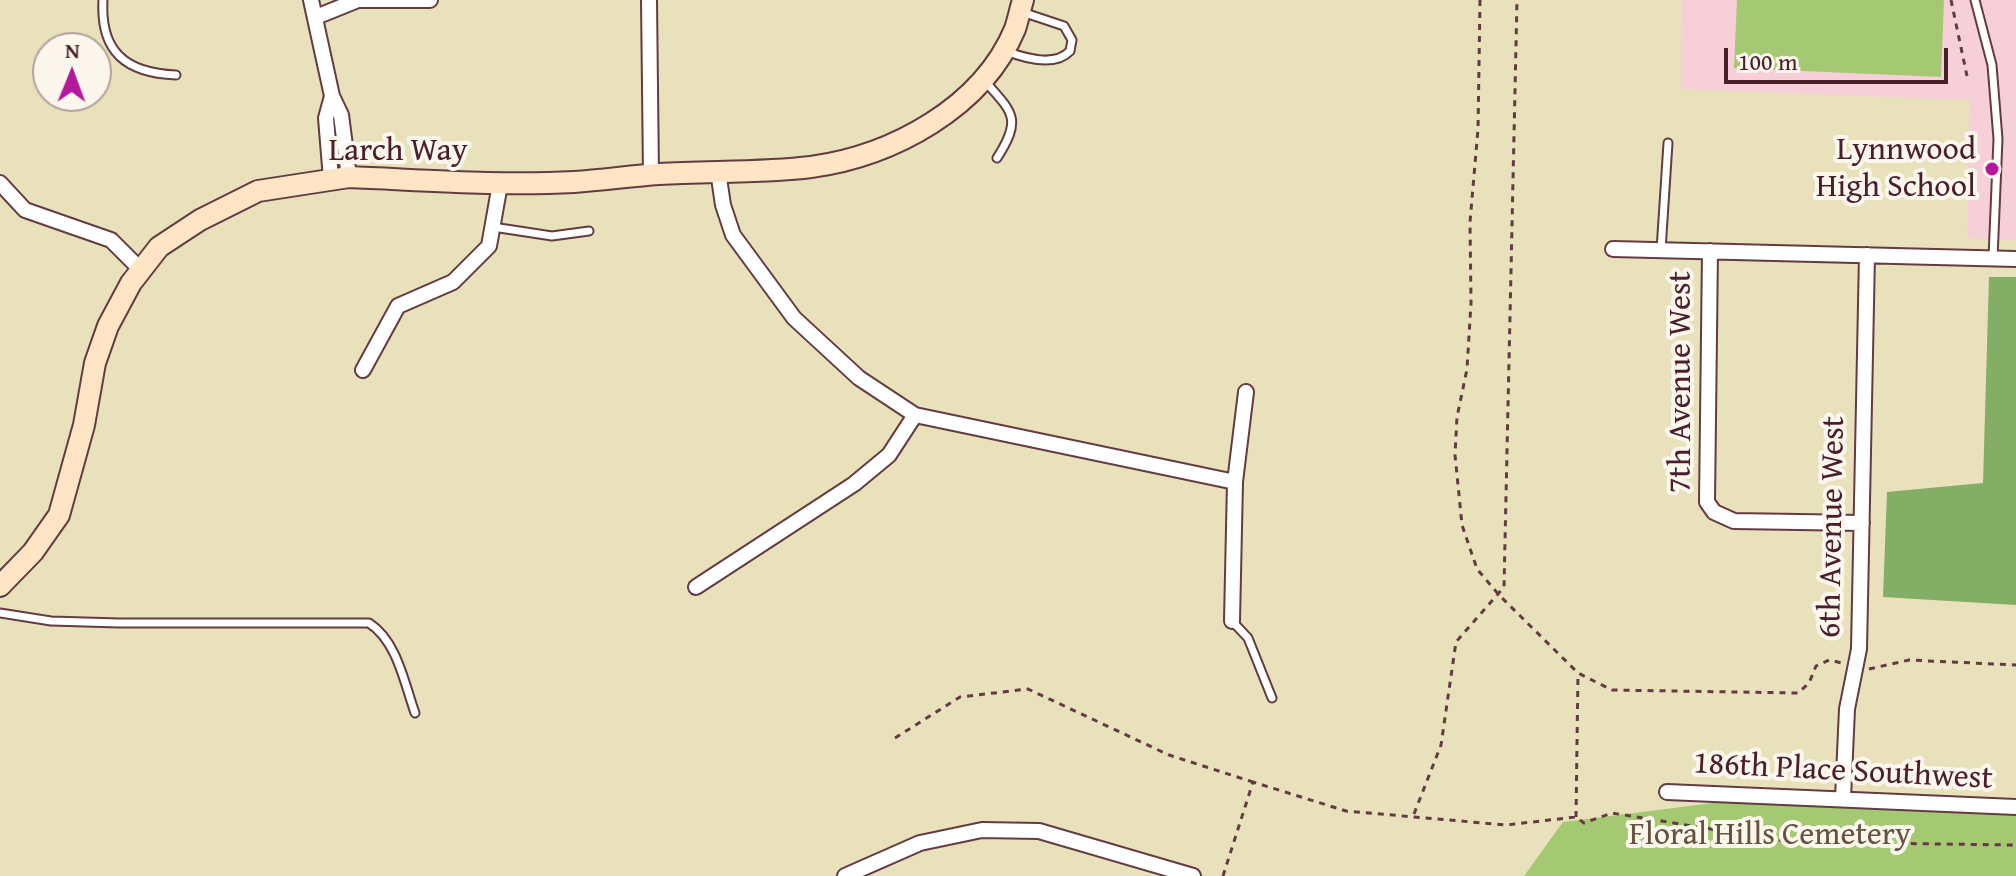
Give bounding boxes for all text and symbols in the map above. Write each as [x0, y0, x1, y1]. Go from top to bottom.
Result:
north arrow [32, 32, 112, 112]
scale bar [1728, 32, 1952, 82]
text: N [65, 34, 80, 66]
text: 100 m [1738, 44, 1798, 79]
place label: Lynnwood High School [1816, 132, 1976, 207]
street label: Larch Way [328, 133, 468, 171]
marker: Lynnwood High School [1983, 160, 2001, 178]
street label: 7th Avenue West [1663, 271, 1701, 493]
street label: 6th Avenue West [1812, 416, 1854, 638]
street label: 186th Place Southwest [1692, 745, 1994, 799]
park label: Floral Hills Cemetery [1629, 817, 1911, 855]

